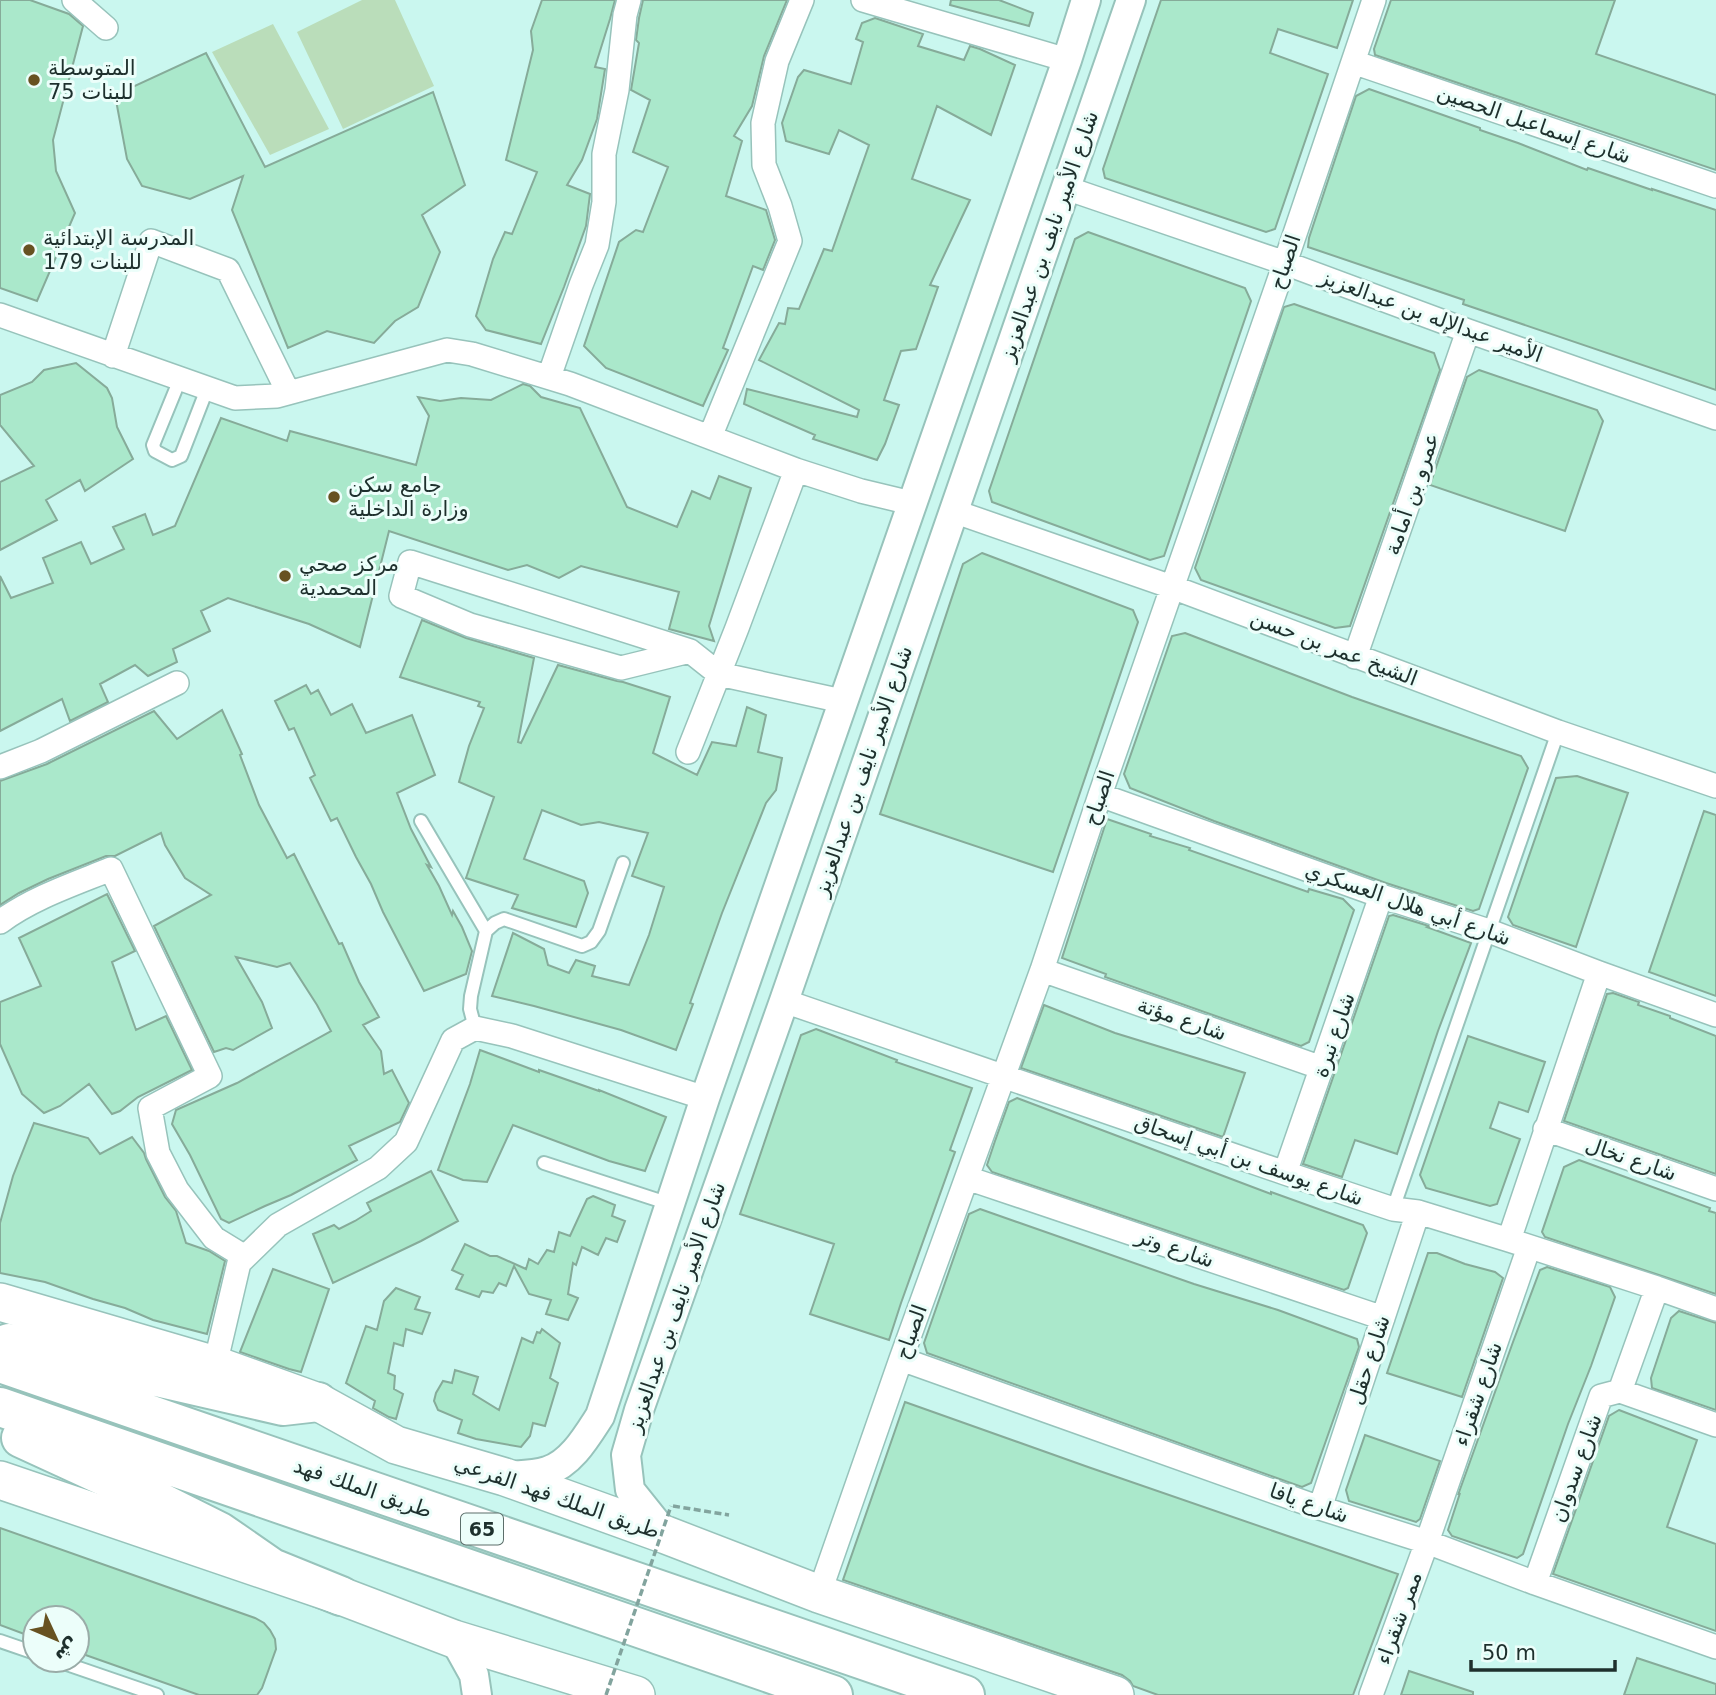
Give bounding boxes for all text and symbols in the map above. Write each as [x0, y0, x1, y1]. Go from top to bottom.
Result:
place label: المتوسطة 75 للبنات [48, 56, 136, 104]
marker: المتوسطة 75 للبنات [26, 72, 42, 88]
street label: شارع إسماعيل الحصين [1434, 80, 1634, 169]
street label: شارع الأمير نايف بن عبدالعزيز [994, 107, 1103, 365]
place label: المدرسة الإبتدائية 179 للبنات [43, 226, 194, 274]
street label: الصباح [1264, 231, 1306, 293]
marker: المدرسة الإبتدائية 179 للبنات [21, 242, 37, 258]
street label: الأمير عبدالإله بن عبدالعزيز [1315, 263, 1546, 368]
street label: عمرو بن أمامة [1378, 429, 1444, 558]
place label: جامع سكن وزارة الداخلية [348, 473, 469, 521]
marker: جامع سكن وزارة الداخلية [326, 489, 342, 505]
place label: مركز صحي المحمدية [299, 552, 399, 600]
marker: مركز صحي المحمدية [277, 568, 293, 584]
street label: الشيخ عمر بن حسن [1247, 605, 1421, 691]
street label: شارع الأمير نايف بن عبدالعزيز [808, 642, 917, 900]
street label: الصباح [1078, 767, 1120, 829]
street label: شارع أبي هلال العسكري [1302, 856, 1514, 950]
street label: شارع نبرة [1308, 989, 1360, 1081]
street label: شارع مؤتة [1134, 993, 1230, 1045]
street label: شارع يوسف بن أبي إسحاق [1131, 1108, 1367, 1211]
street label: شارع نخال [1582, 1132, 1680, 1186]
street label: شارع الأمير نايف بن عبدالعزيز [621, 1178, 730, 1436]
street label: شارع وتر [1132, 1223, 1217, 1273]
street label: الصباح [890, 1301, 932, 1363]
street label: شارع حقل [1343, 1312, 1395, 1408]
street label: شارع شقراء [1449, 1339, 1507, 1449]
street label: شارع سدوان [1545, 1411, 1607, 1525]
street label: طريق الملك فهد الفرعي [451, 1451, 663, 1543]
street label: طريق الملك فهد [291, 1453, 435, 1523]
street label: شارع يافا [1266, 1478, 1352, 1528]
road number: 65 [461, 1513, 503, 1544]
street label: ممر شقراء [1371, 1568, 1427, 1668]
north arrow [21, 1604, 91, 1674]
scale bar [1471, 1628, 1614, 1672]
text: ش [50, 1633, 85, 1668]
text: 50 m [1482, 1641, 1536, 1665]

